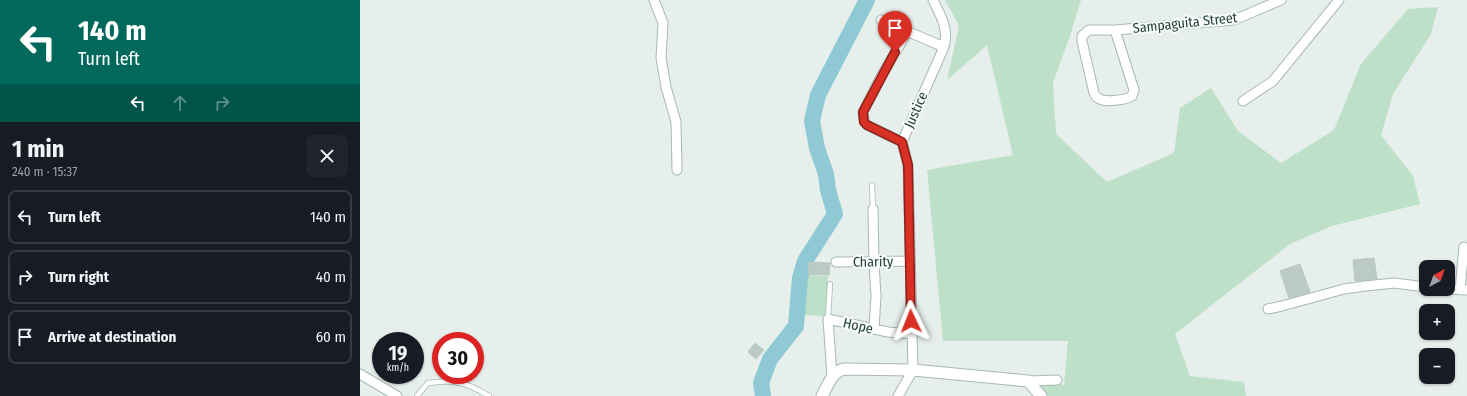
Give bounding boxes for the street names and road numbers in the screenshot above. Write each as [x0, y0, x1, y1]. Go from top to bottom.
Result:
street label: Sampaguita Street [1132, 9, 1238, 37]
street label: Justice [901, 89, 931, 131]
street label: Charity [853, 253, 894, 271]
street label: Hope [841, 314, 875, 338]

